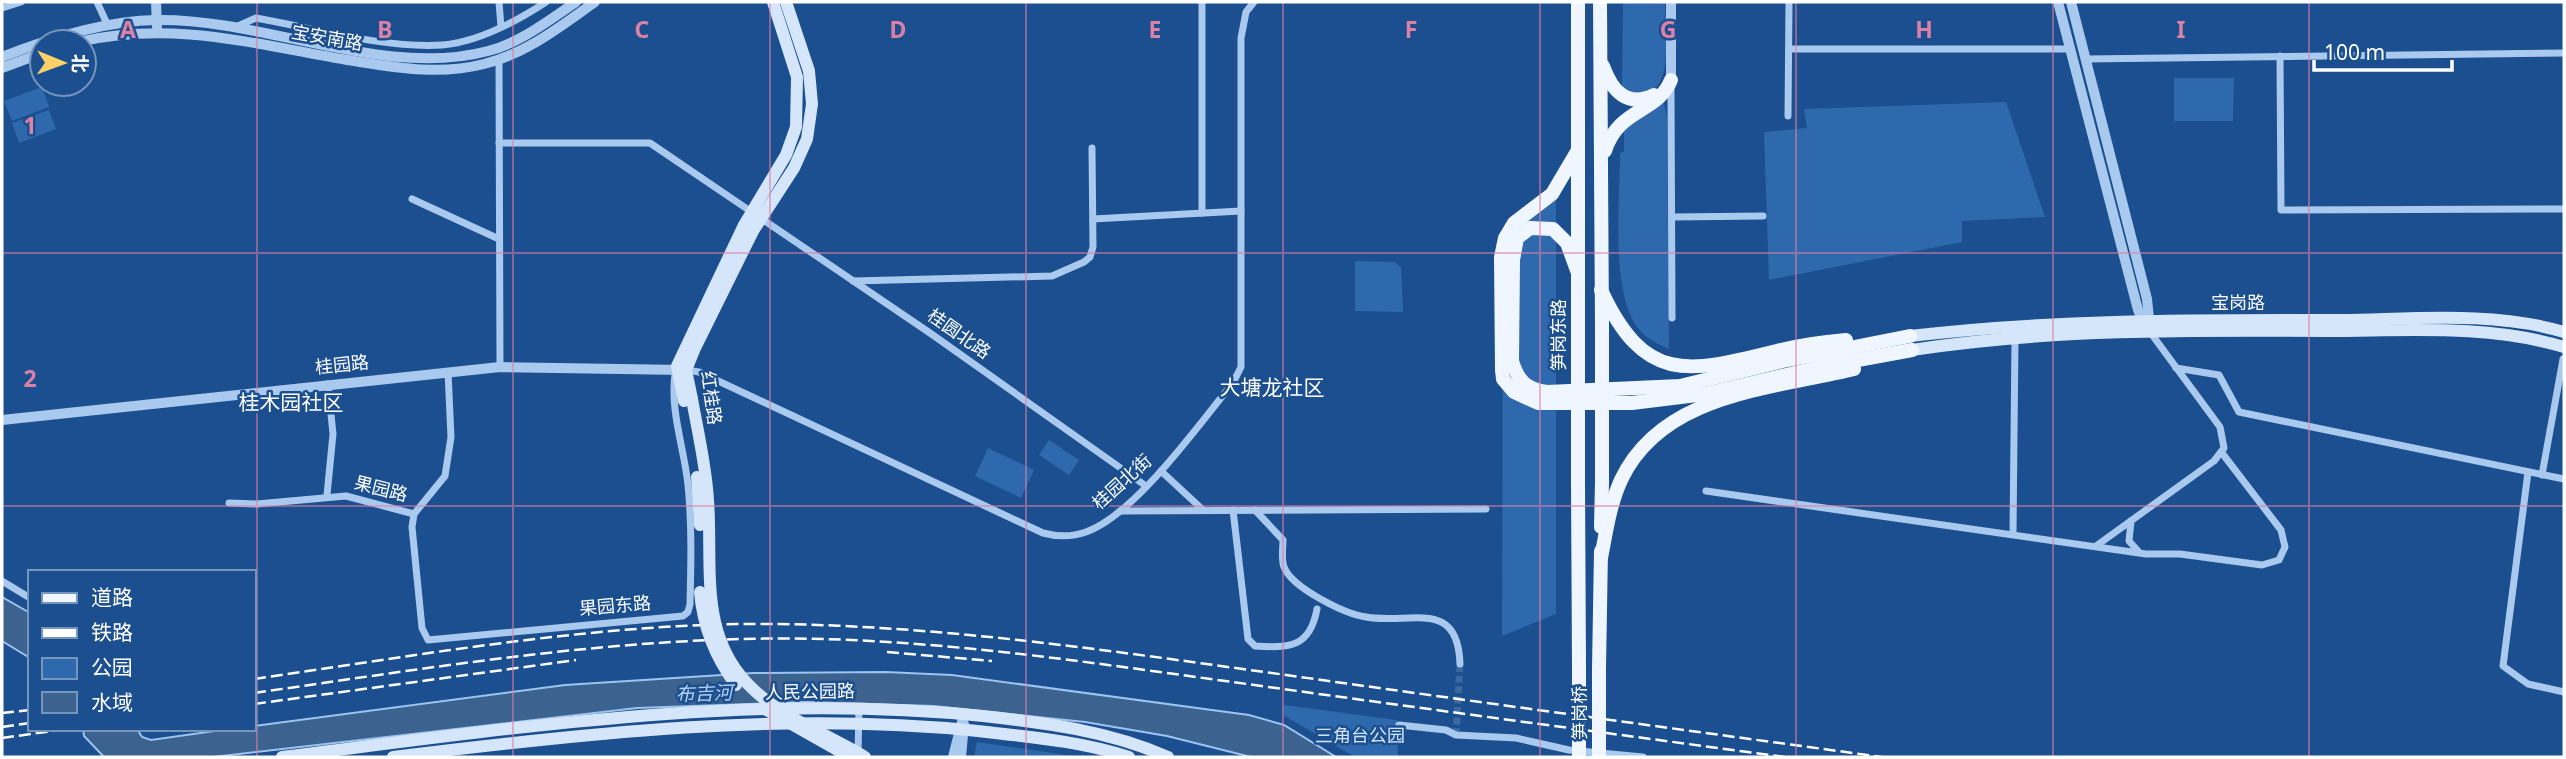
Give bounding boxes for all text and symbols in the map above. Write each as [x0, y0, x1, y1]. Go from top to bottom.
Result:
text: A [120, 13, 136, 45]
text: B [377, 13, 393, 45]
text: C [635, 13, 650, 45]
text: D [890, 13, 906, 45]
text: E [1149, 13, 1161, 45]
text: F [1405, 13, 1417, 45]
text: G [1660, 13, 1676, 45]
text: H [1915, 13, 1933, 45]
text: I [2177, 13, 2186, 45]
street label: 宝安南路 [290, 19, 365, 55]
north arrow [28, 28, 98, 98]
scale bar [2314, 28, 2452, 72]
text: 100 m [2324, 38, 2385, 66]
text: 北 [67, 54, 93, 73]
text: 1 [23, 109, 37, 141]
street label: 宝岗路 [2211, 290, 2265, 314]
street label: 笋岗东路 [1546, 299, 1570, 371]
street label: 桂圆北路 [923, 303, 996, 364]
street label: 桂园路 [314, 349, 370, 379]
text: 2 [23, 362, 37, 394]
street label: 红桂路 [696, 369, 728, 426]
district label: 大塘龙社区 [1220, 373, 1325, 401]
district label: 桂木园社区 [239, 388, 344, 416]
street label: 桂园北街 [1087, 448, 1156, 514]
street label: 果园路 [352, 470, 410, 506]
legend [28, 570, 256, 731]
text: 道路 [91, 583, 133, 611]
street label: 果园东路 [578, 590, 652, 620]
text: 铁路 [91, 618, 133, 646]
text: 公园 [91, 653, 133, 681]
street label: 人民公园路 [765, 678, 855, 704]
water label: 布吉河 [675, 679, 737, 707]
street label: 笋岗桥 [1567, 686, 1591, 740]
text: 水域 [91, 688, 133, 716]
park label: 三角台公园 [1315, 723, 1405, 747]

